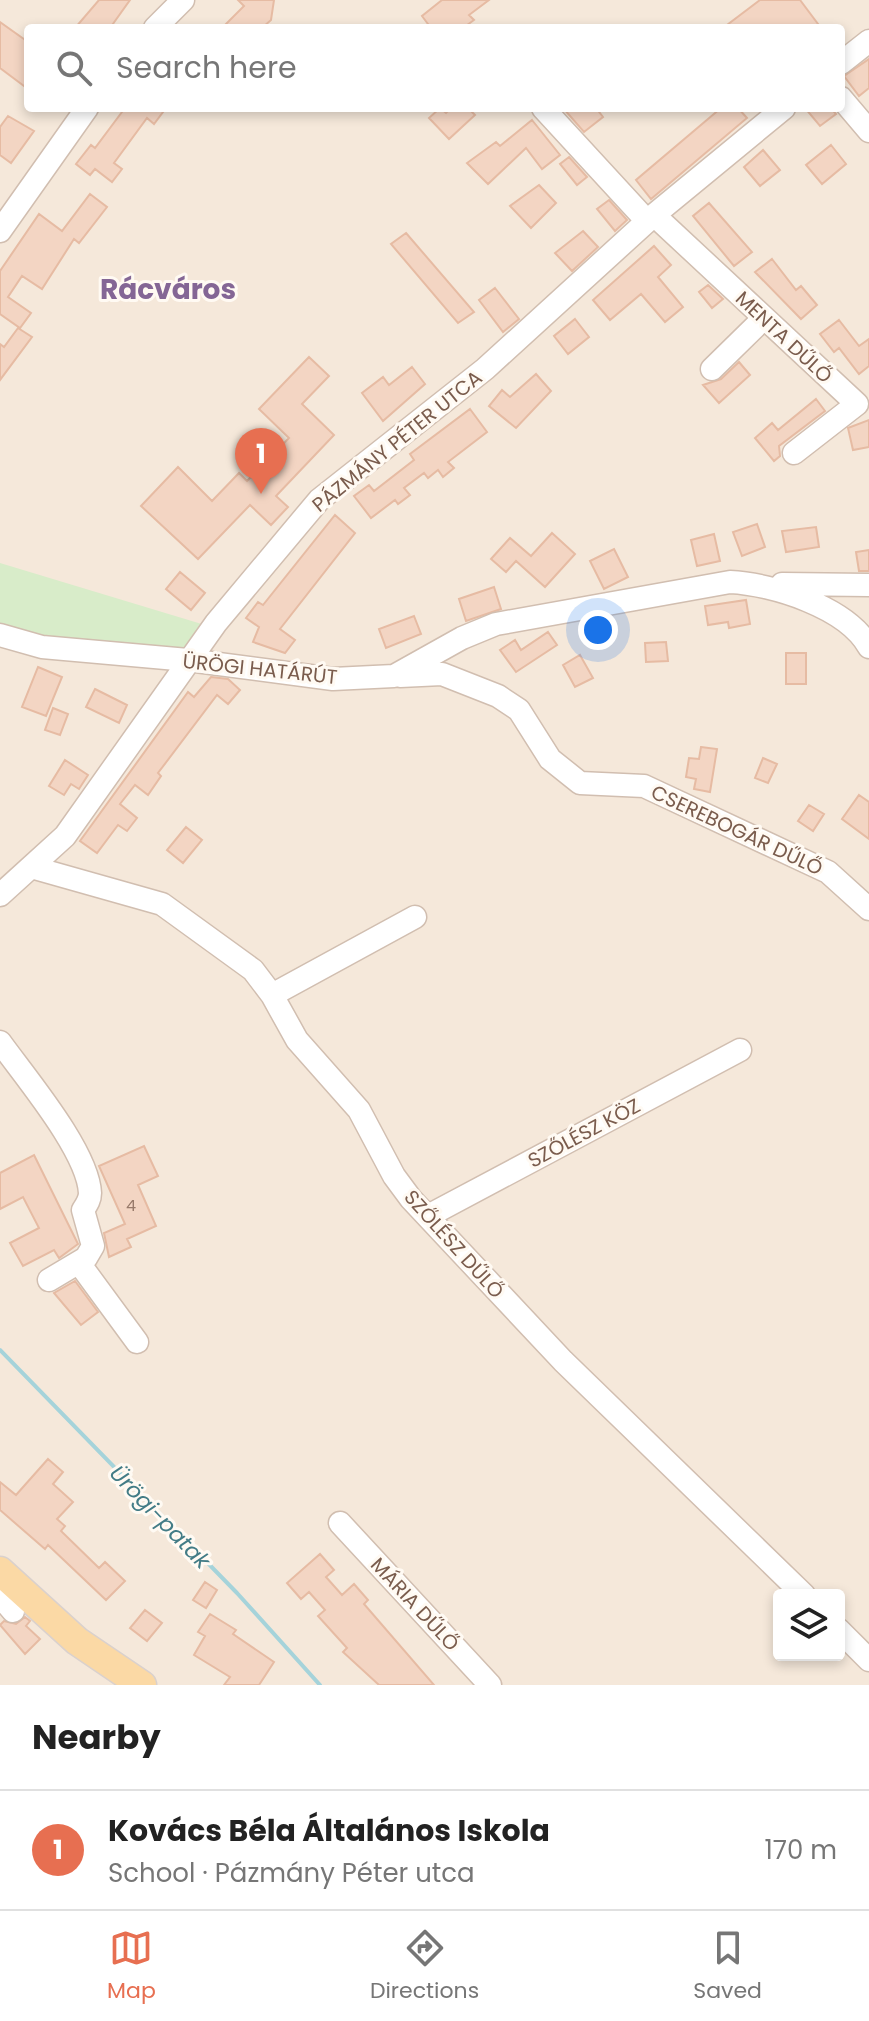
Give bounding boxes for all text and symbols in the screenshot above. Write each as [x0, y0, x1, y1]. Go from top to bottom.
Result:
search box [24, 24, 845, 112]
icon: search [52, 46, 96, 90]
text: Search here [116, 46, 297, 89]
district label: Rácváros [100, 270, 236, 309]
street label: MENTA DŰLŐ [729, 285, 839, 389]
street label: PÁZMÁNY PÉTER UTCA [306, 364, 488, 518]
pin: 1 [235, 428, 287, 494]
your location [578, 610, 618, 650]
street label: ÜRÖGI HATÁRÚT [181, 647, 339, 691]
street label: CSEREBOGÁR DŰLŐ [647, 778, 827, 882]
street label: SZŐLÉSZ KÖZ [523, 1092, 645, 1174]
street label: SZŐLÉSZ DŰLŐ [398, 1184, 510, 1304]
house number: 4 [126, 1194, 136, 1217]
water label: Ürögi-patak [102, 1458, 219, 1577]
street label: MÁRIA DŰLŐ [364, 1551, 466, 1657]
map controls [773, 1589, 845, 1661]
button: layers [773, 1589, 845, 1661]
text: Nearby [32, 1713, 161, 1761]
text: Kovács Béla Általános Iskola [108, 1809, 550, 1852]
text: 1 [53, 1832, 63, 1868]
text: 170 m [764, 1832, 837, 1868]
text: School · Pázmány Péter utca [108, 1855, 475, 1891]
tab: Map [107, 1926, 156, 2007]
tab: Directions [370, 1926, 479, 2007]
tab: Saved [693, 1926, 762, 2007]

